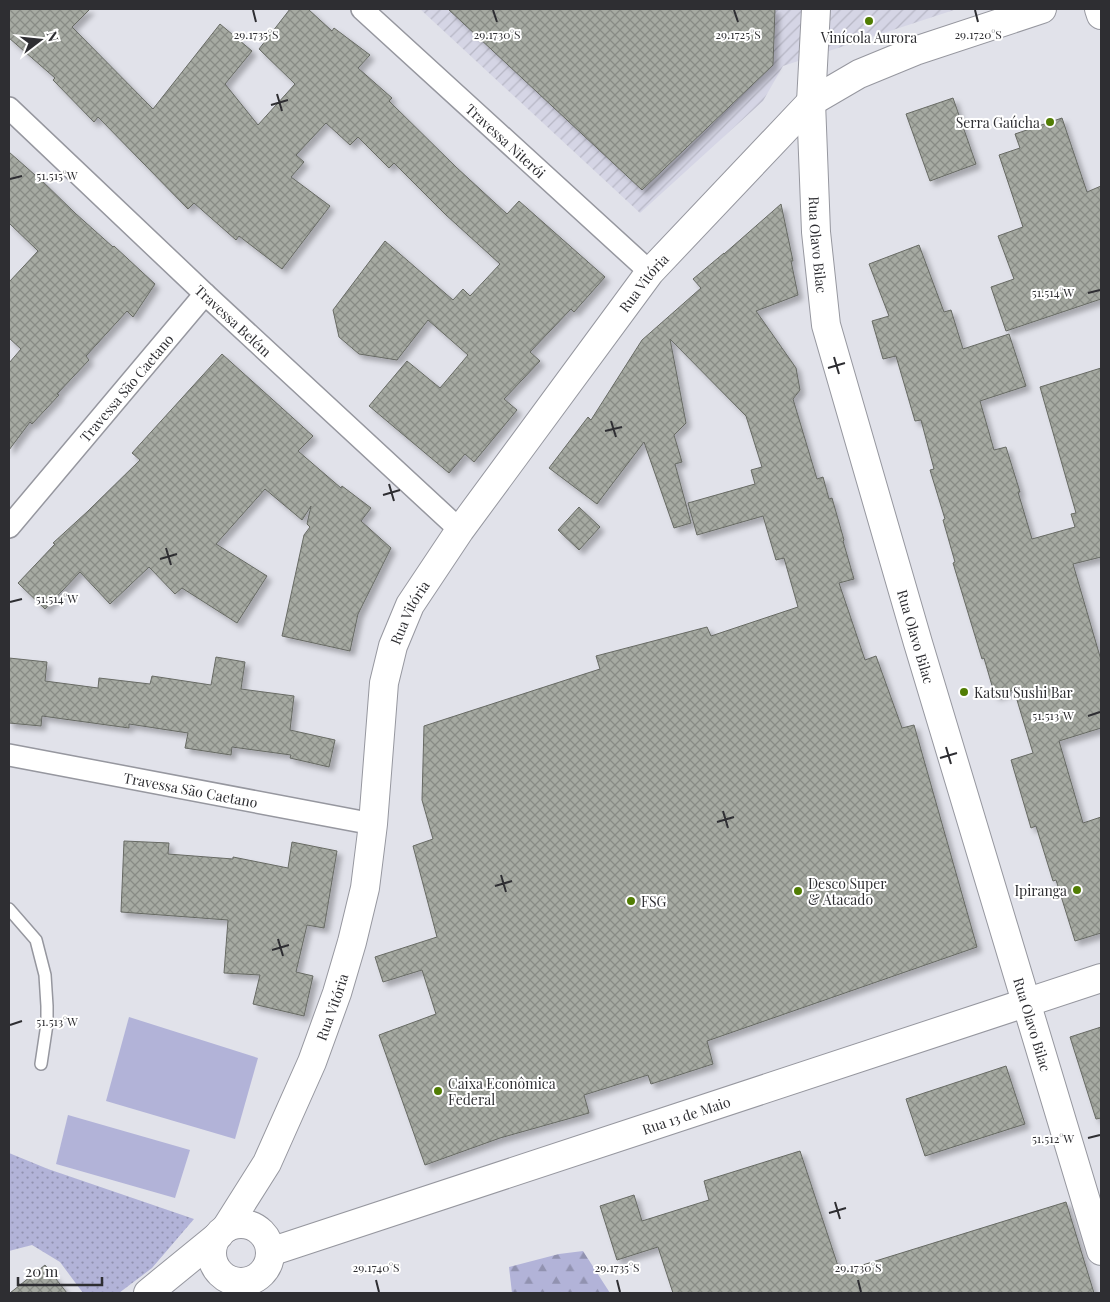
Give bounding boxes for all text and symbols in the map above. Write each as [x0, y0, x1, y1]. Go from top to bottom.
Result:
north arrow [15, 15, 65, 65]
marker: Vinícola Aurora [863, 15, 875, 27]
text: 29.1735°S [234, 26, 278, 42]
text: 29.1730°S [474, 26, 520, 42]
text: 29.1725°S [715, 26, 761, 42]
text: 29.1720°S [954, 26, 1002, 42]
place label: Vinícola Aurora [820, 28, 917, 47]
text: N [42, 29, 64, 44]
street label: Travessa Niterói [462, 99, 550, 182]
place label: Serra Gaúcha [956, 113, 1040, 132]
marker: Serra Gaúcha [1044, 116, 1056, 128]
text: 51.515°W [36, 167, 78, 183]
street label: Rua Olavo Bilac [805, 196, 832, 294]
street label: Rua Vitória [614, 249, 672, 316]
street label: Travessa Belém [191, 280, 276, 361]
text: 51.514°W [1032, 284, 1074, 300]
street label: Travessa São Caetano [75, 329, 177, 446]
street label: Rua Vitória [385, 577, 433, 647]
street label: Rua Olavo Bilac [893, 587, 939, 686]
text: 51.514°W [36, 590, 78, 606]
place label: Katsu Sushi Bar [974, 683, 1073, 702]
marker: Katsu Sushi Bar [958, 686, 970, 698]
text: 51.513°W [1032, 707, 1074, 723]
street label: Travessa São Caetano [122, 767, 260, 812]
place label: Desco Super & Atacado [808, 874, 887, 909]
place label: Ipiranga [1015, 881, 1067, 900]
marker: Ipiranga [1071, 884, 1083, 896]
marker: Desco Super & Atacado [792, 885, 804, 897]
place label: FSG [641, 892, 667, 911]
marker: FSG [625, 895, 637, 907]
street label: Rua Vitória [311, 971, 352, 1043]
street label: Rua Olavo Bilac [1010, 975, 1056, 1074]
text: 51.513°W [36, 1013, 78, 1029]
place label: Caixa Econômica Federal [448, 1074, 556, 1109]
marker: Caixa Econômica Federal [432, 1085, 444, 1097]
street label: Rua 13 de Maio [639, 1091, 733, 1138]
text: 51.512°W [1032, 1130, 1074, 1146]
scale bar [18, 1254, 101, 1286]
text: 29.1740°S [352, 1259, 400, 1275]
text: 29.1735°S [595, 1259, 639, 1275]
text: 29.1730°S [835, 1259, 881, 1275]
text: 20 m [25, 1261, 59, 1281]

